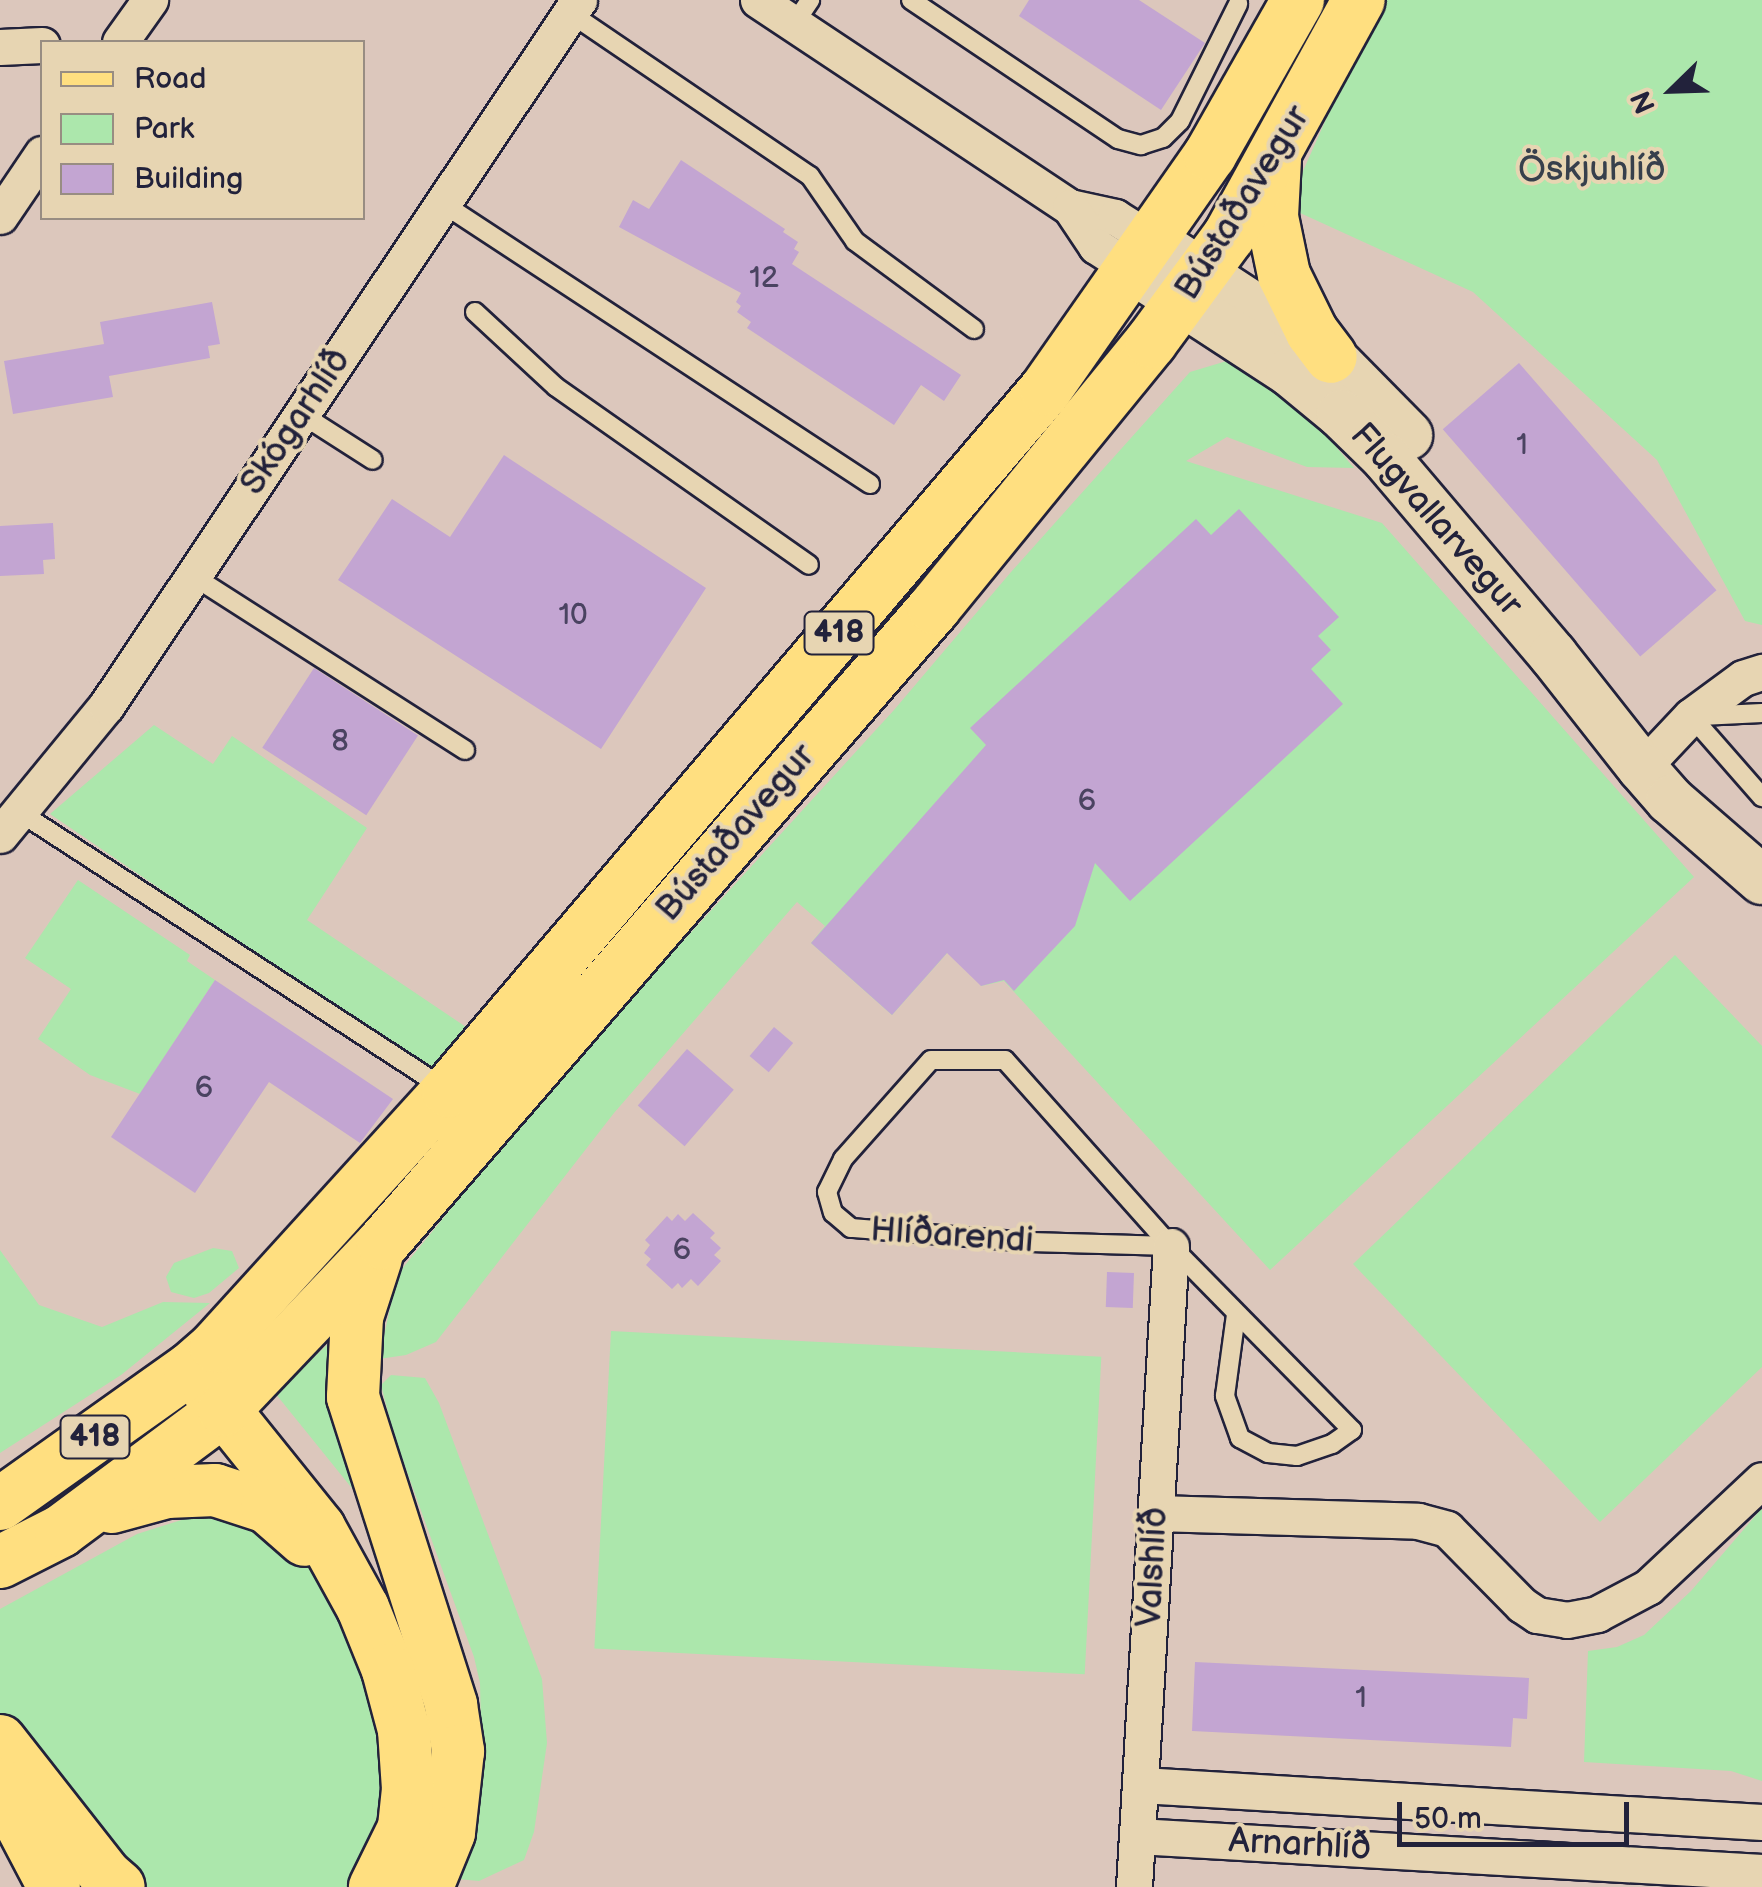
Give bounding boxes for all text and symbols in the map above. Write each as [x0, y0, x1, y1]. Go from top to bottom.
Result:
legend [40, 40, 365, 220]
north arrow [1622, 40, 1722, 140]
text: Road [134, 61, 207, 97]
text: N [1625, 86, 1663, 118]
street label: Bústaðavegur [1167, 98, 1319, 308]
text: Park [134, 111, 194, 147]
park label: Öskjuhlíð [1518, 149, 1666, 191]
text: Building [134, 161, 243, 197]
house number: 12 [749, 260, 779, 296]
street label: Skógarhlíð [232, 341, 360, 503]
street label: Flugvallarvegur [1341, 415, 1531, 625]
house number: 1 [1516, 427, 1528, 463]
house number: 10 [558, 597, 588, 633]
road number: 418 [802, 606, 876, 660]
house number: 8 [331, 723, 349, 759]
street label: Bústaðavegur [648, 736, 824, 930]
house number: 6 [1078, 783, 1096, 819]
house number: 6 [195, 1070, 213, 1106]
street label: Hlíðarendi [869, 1209, 1035, 1263]
house number: 6 [673, 1232, 691, 1268]
road number: 418 [58, 1410, 132, 1464]
street label: Valshlíð [1129, 1506, 1177, 1628]
house number: 1 [1355, 1680, 1367, 1716]
scale bar [1402, 1782, 1634, 1844]
text: 50 m [1414, 1801, 1482, 1837]
street label: Arnarhlíð [1227, 1820, 1373, 1870]

